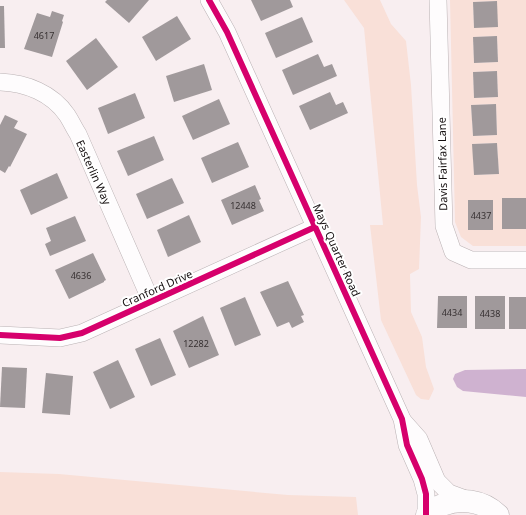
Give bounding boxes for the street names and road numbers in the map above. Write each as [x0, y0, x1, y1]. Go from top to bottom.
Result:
street label: Davis Fairfax Lane [434, 117, 450, 211]
street label: Easterlin Way [73, 137, 115, 207]
street label: Mays Quarter Road [310, 201, 364, 299]
street label: Cranford Drive [119, 266, 195, 310]

